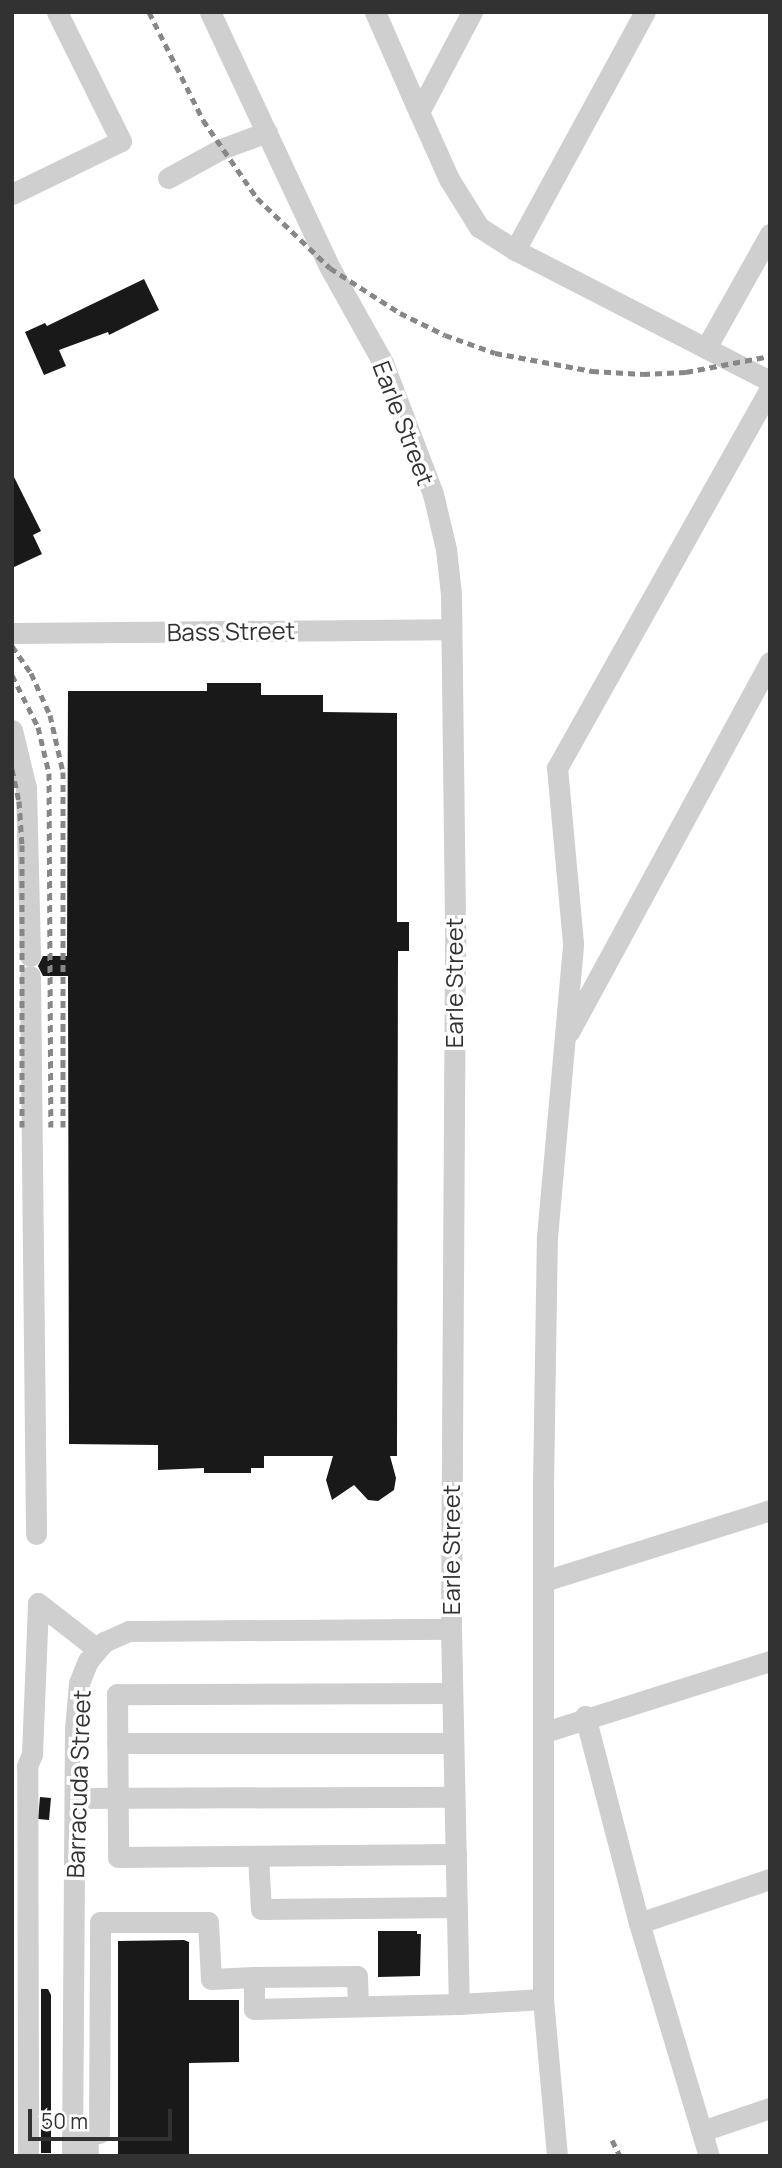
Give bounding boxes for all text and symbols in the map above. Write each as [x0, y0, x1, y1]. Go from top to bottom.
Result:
street label: Earle Street [367, 357, 441, 489]
street label: Bass Street [166, 615, 296, 647]
street label: Earle Street [440, 918, 468, 1048]
street label: Earle Street [437, 1485, 465, 1615]
street label: Barracuda Street [60, 1689, 96, 1879]
scale bar [32, 2094, 175, 2138]
text: 50 m [41, 2107, 88, 2135]

